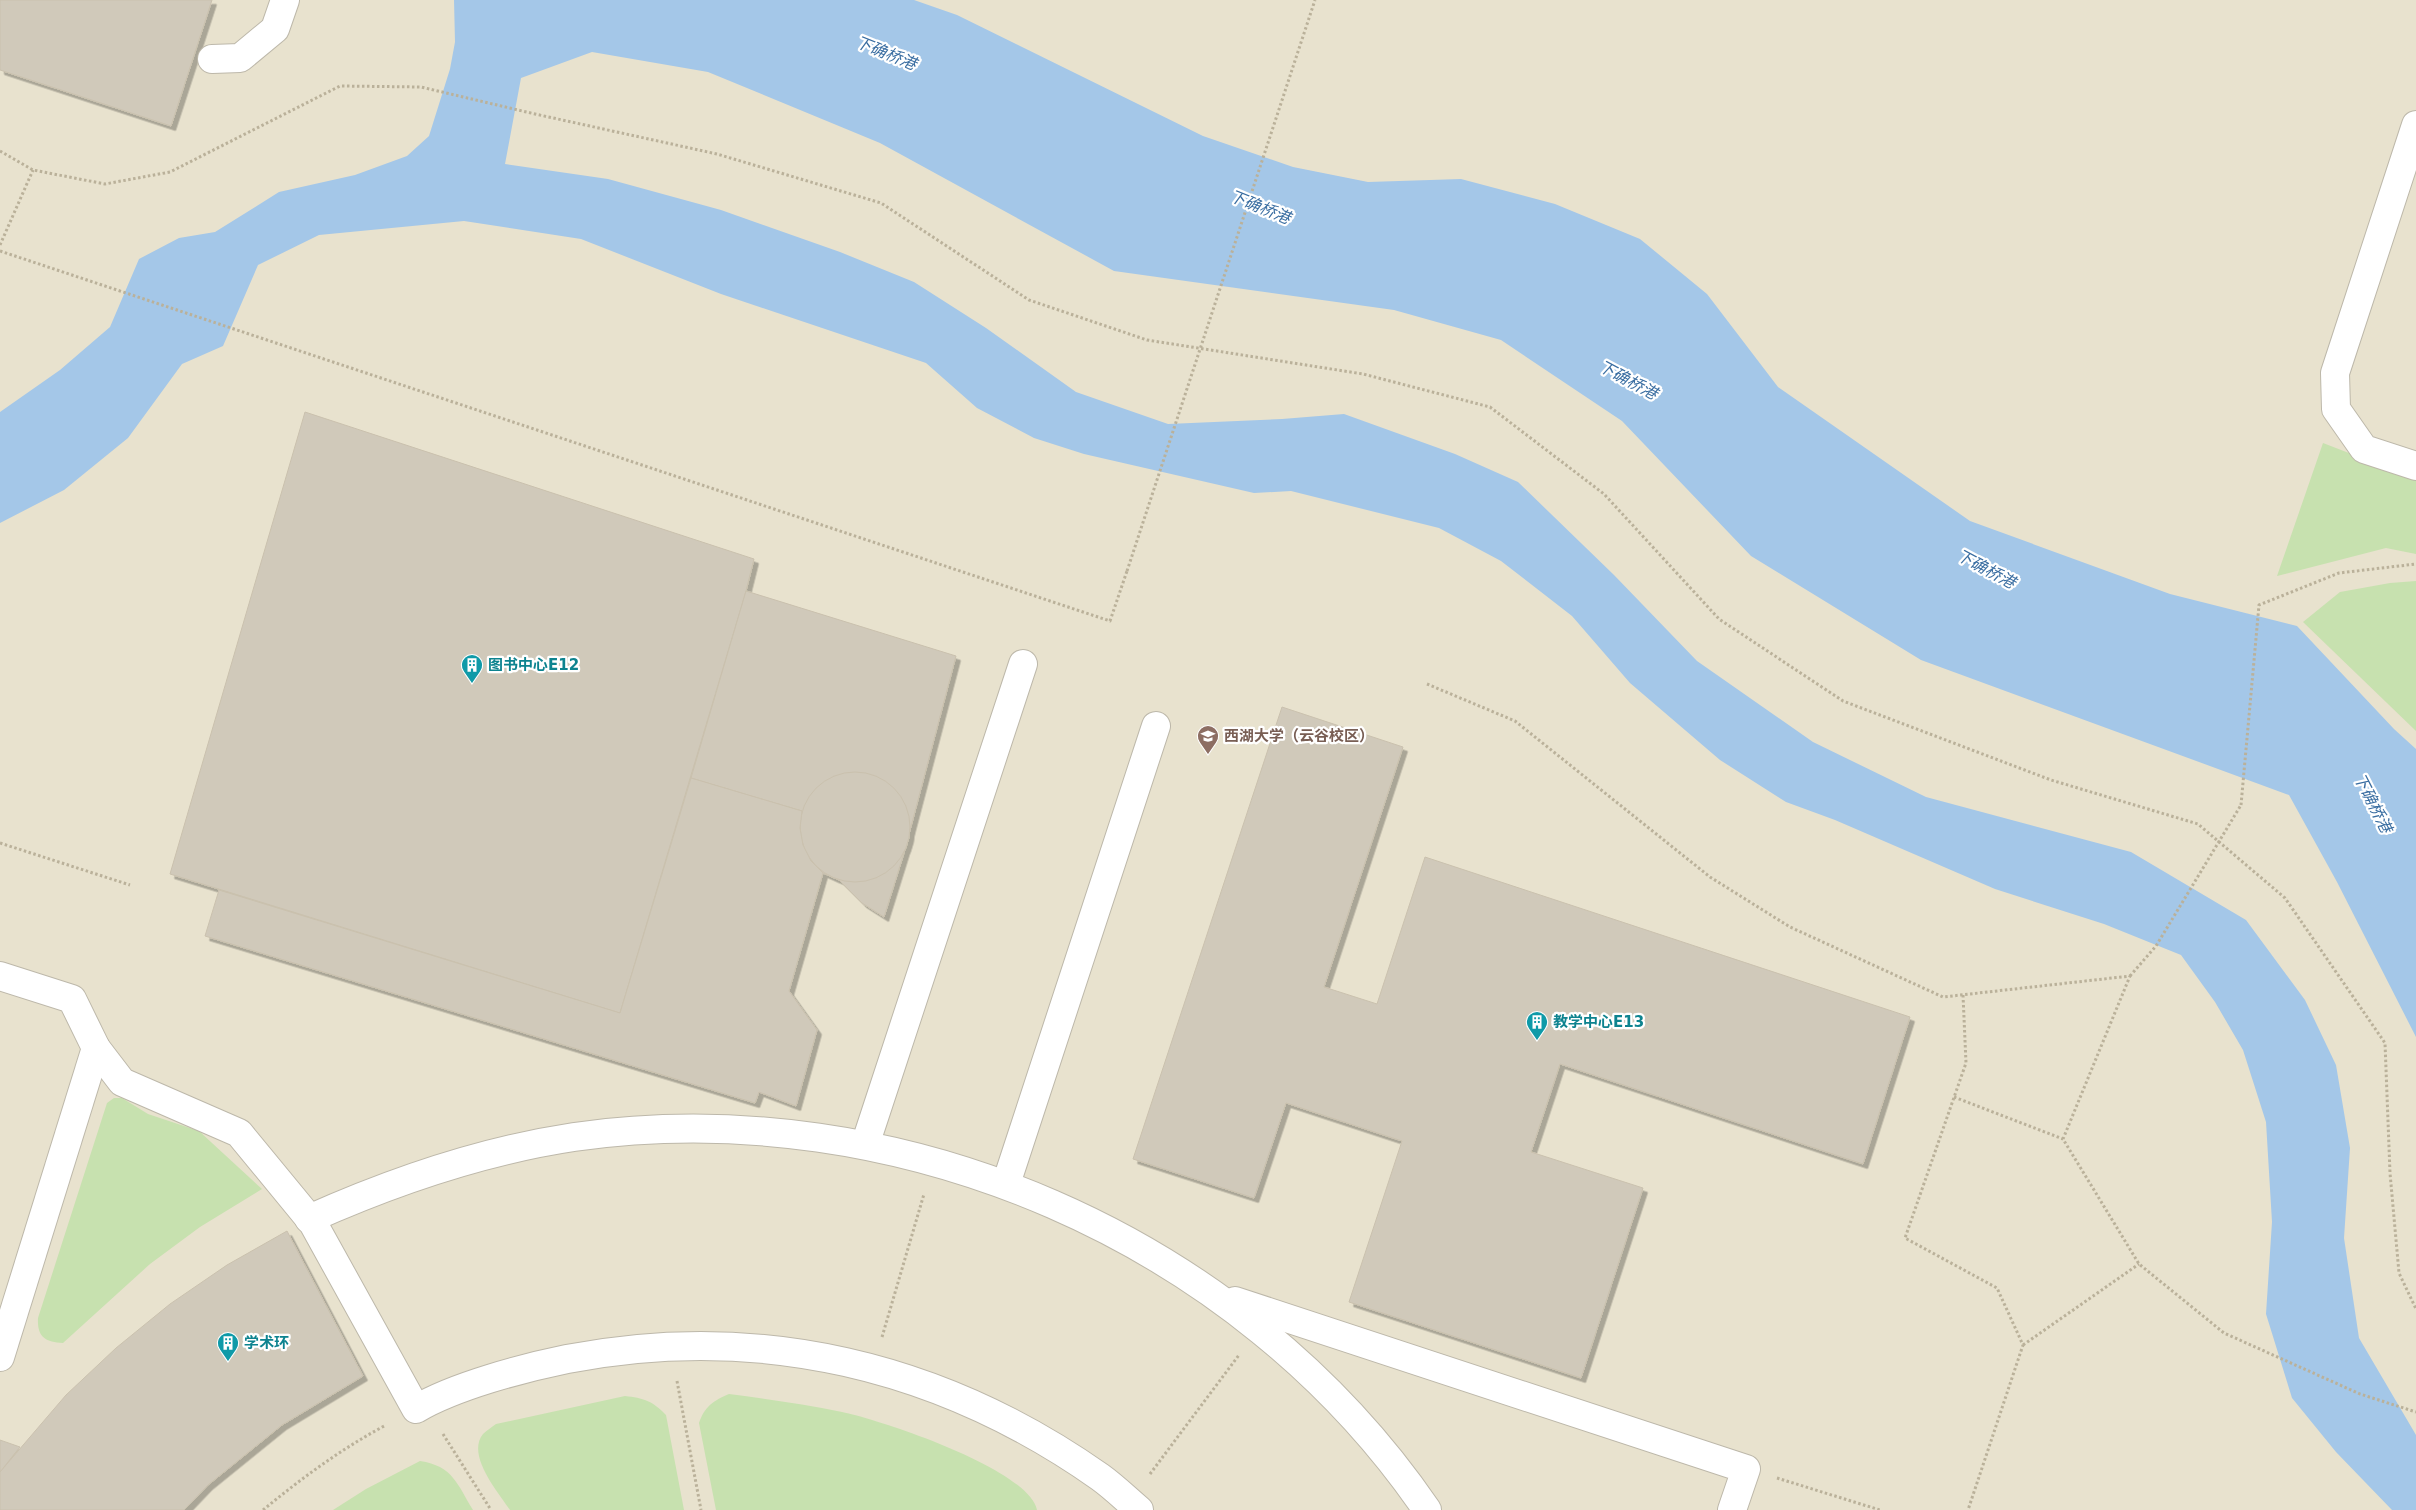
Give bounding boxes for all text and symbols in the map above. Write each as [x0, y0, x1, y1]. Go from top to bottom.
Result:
water label: 下确桥港 [853, 32, 921, 75]
water label: 下确桥港 [1227, 186, 1295, 229]
water label: 下确桥港 [1595, 357, 1662, 404]
water label: 下确桥港 [1953, 546, 2020, 593]
building icon: 图书中心E12 [460, 653, 484, 684]
place label: 图书中心E12 [488, 656, 579, 674]
school or university icon: 西湖大学（云谷校区） [1196, 724, 1220, 755]
place label: 西湖大学（云谷校区） [1224, 727, 1374, 745]
water label: 下确桥港 [2350, 770, 2397, 838]
building icon: 教学中心E13 [1525, 1010, 1549, 1041]
place label: 教学中心E13 [1553, 1013, 1644, 1031]
building icon: 学术环 [216, 1331, 240, 1362]
place label: 学术环 [244, 1334, 289, 1352]

